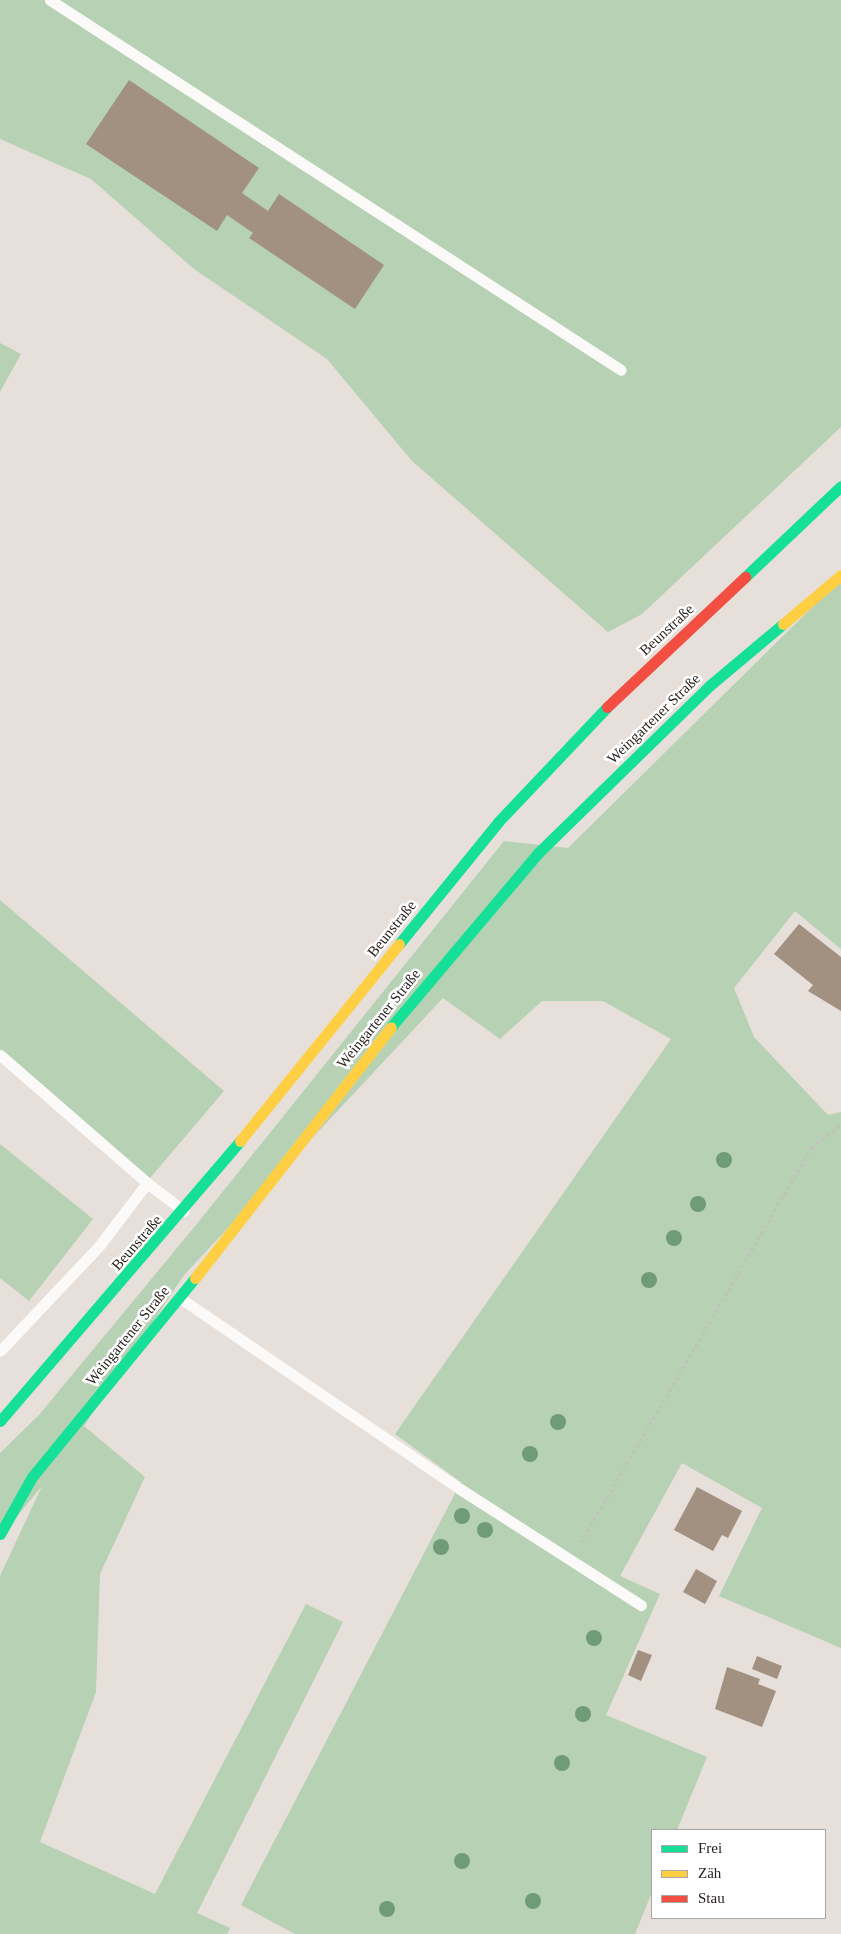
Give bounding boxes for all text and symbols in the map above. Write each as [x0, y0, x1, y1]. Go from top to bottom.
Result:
street label: Beunstraße [636, 600, 698, 660]
street label: Weingartener Straße [604, 670, 704, 768]
street label: Beunstraße [364, 897, 420, 961]
street label: Weingartener Straße [333, 966, 425, 1072]
street label: Beunstraße [108, 1212, 166, 1274]
street label: Weingartener Straße [82, 1283, 174, 1389]
legend [651, 1829, 826, 1919]
text: Frei [698, 1840, 722, 1856]
text: Zäh [698, 1865, 721, 1881]
text: Stau [698, 1890, 725, 1906]

